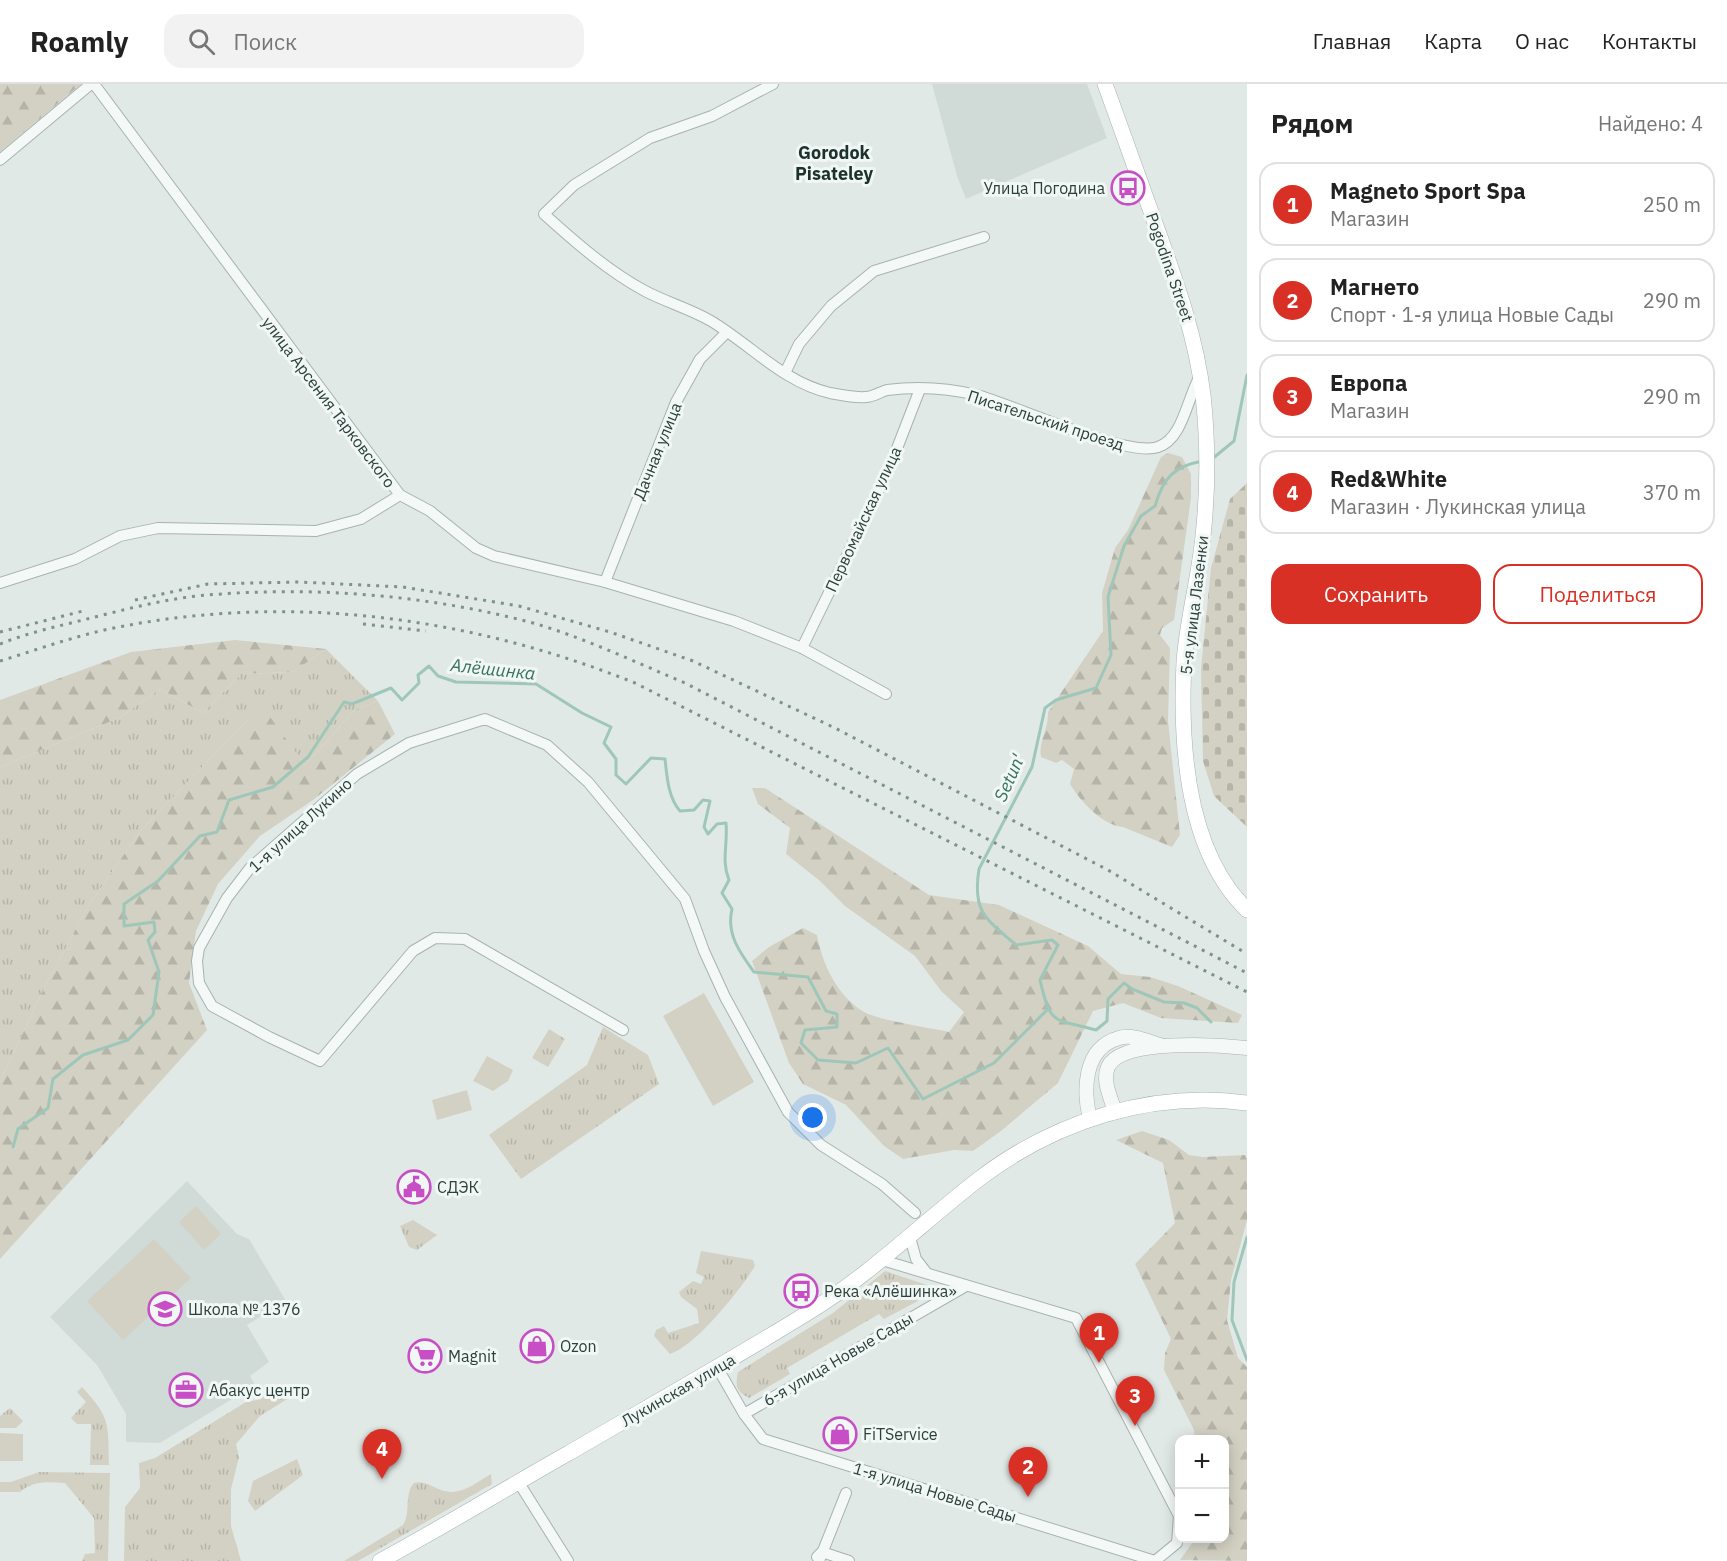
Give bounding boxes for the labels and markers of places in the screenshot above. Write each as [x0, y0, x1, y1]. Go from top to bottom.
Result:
bus stop icon: Улица Погодина [1110, 170, 1146, 206]
place label: Улица Погодина [984, 178, 1105, 198]
public building icon: СДЭК [396, 1169, 432, 1205]
place label: СДЭК [437, 1177, 479, 1197]
bus stop icon: Река «Алёшинка» [783, 1273, 819, 1309]
place label: Река «Алёшинка» [824, 1281, 957, 1301]
school or university icon: Школа № 1376 [147, 1291, 183, 1327]
place label: Школа № 1376 [188, 1299, 301, 1319]
pin: 1 [1080, 1314, 1118, 1363]
shop icon: Ozon [519, 1328, 555, 1364]
place label: Ozon [560, 1336, 597, 1356]
supermarket icon: Magnit [407, 1338, 443, 1374]
place label: Magnit [448, 1346, 497, 1366]
office icon: Абакус центр [168, 1372, 204, 1408]
pin: 3 [1116, 1376, 1154, 1426]
place label: Абакус центр [209, 1380, 310, 1400]
shop icon: FiTService [822, 1416, 858, 1452]
place label: FiTService [863, 1424, 938, 1444]
pin: 4 [362, 1430, 401, 1479]
pin: 2 [1008, 1448, 1048, 1497]

